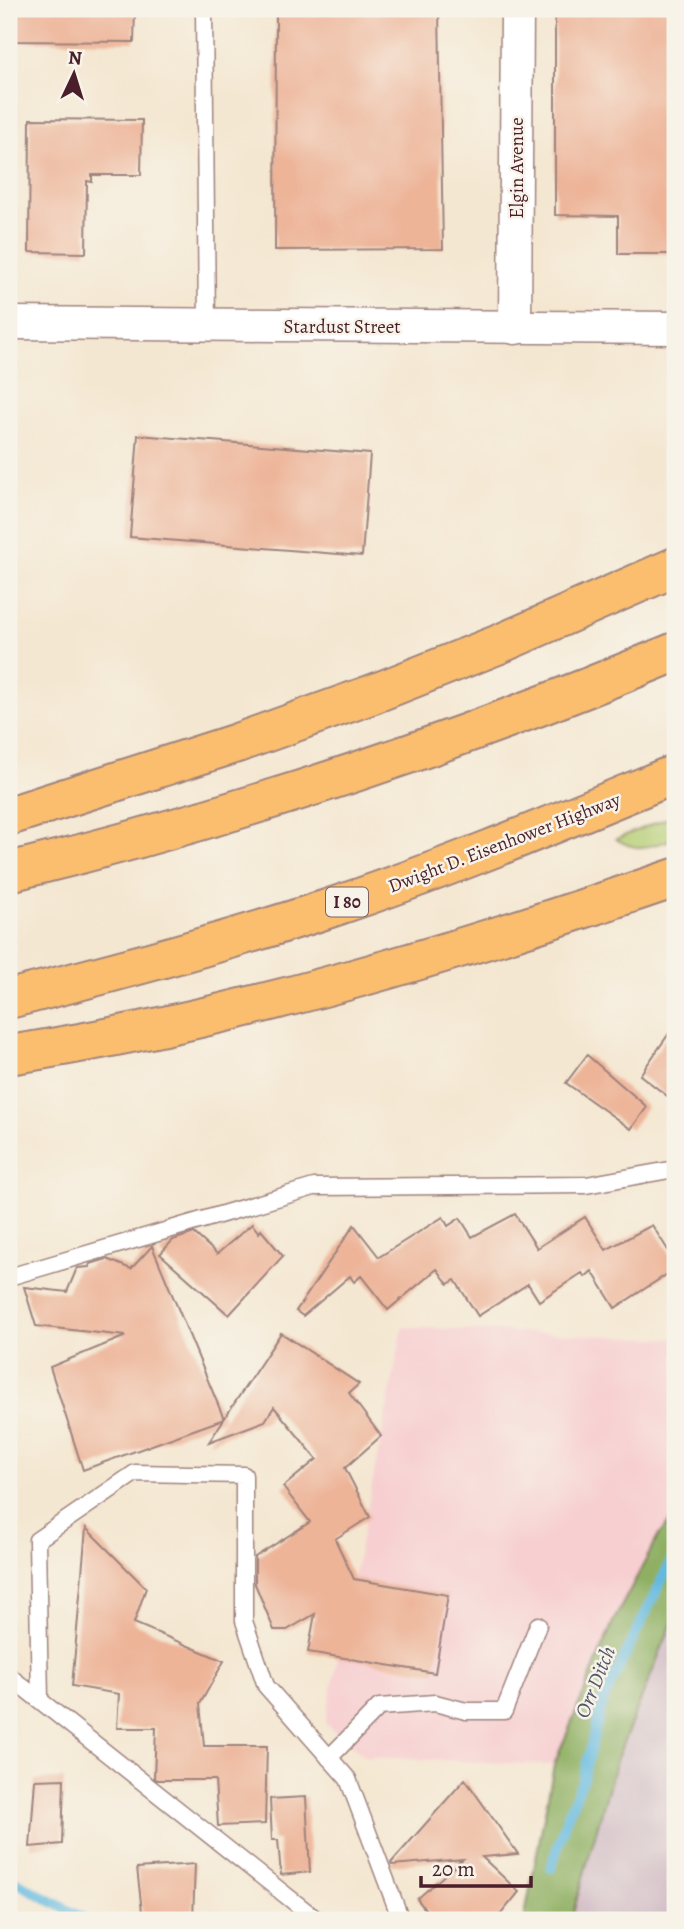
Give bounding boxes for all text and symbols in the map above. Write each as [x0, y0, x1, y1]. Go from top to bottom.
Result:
north arrow [38, 38, 108, 108]
text: N [67, 45, 83, 72]
street label: Elgin Avenue [504, 117, 530, 219]
street label: Stardust Street [283, 314, 401, 340]
street label: Dwight D. Eisenhower Highway [384, 786, 625, 899]
road number: I 80 [326, 888, 368, 917]
water label: Orr Ditch [568, 1642, 622, 1722]
scale bar [421, 1845, 532, 1889]
text: 20 m [432, 1855, 475, 1883]

